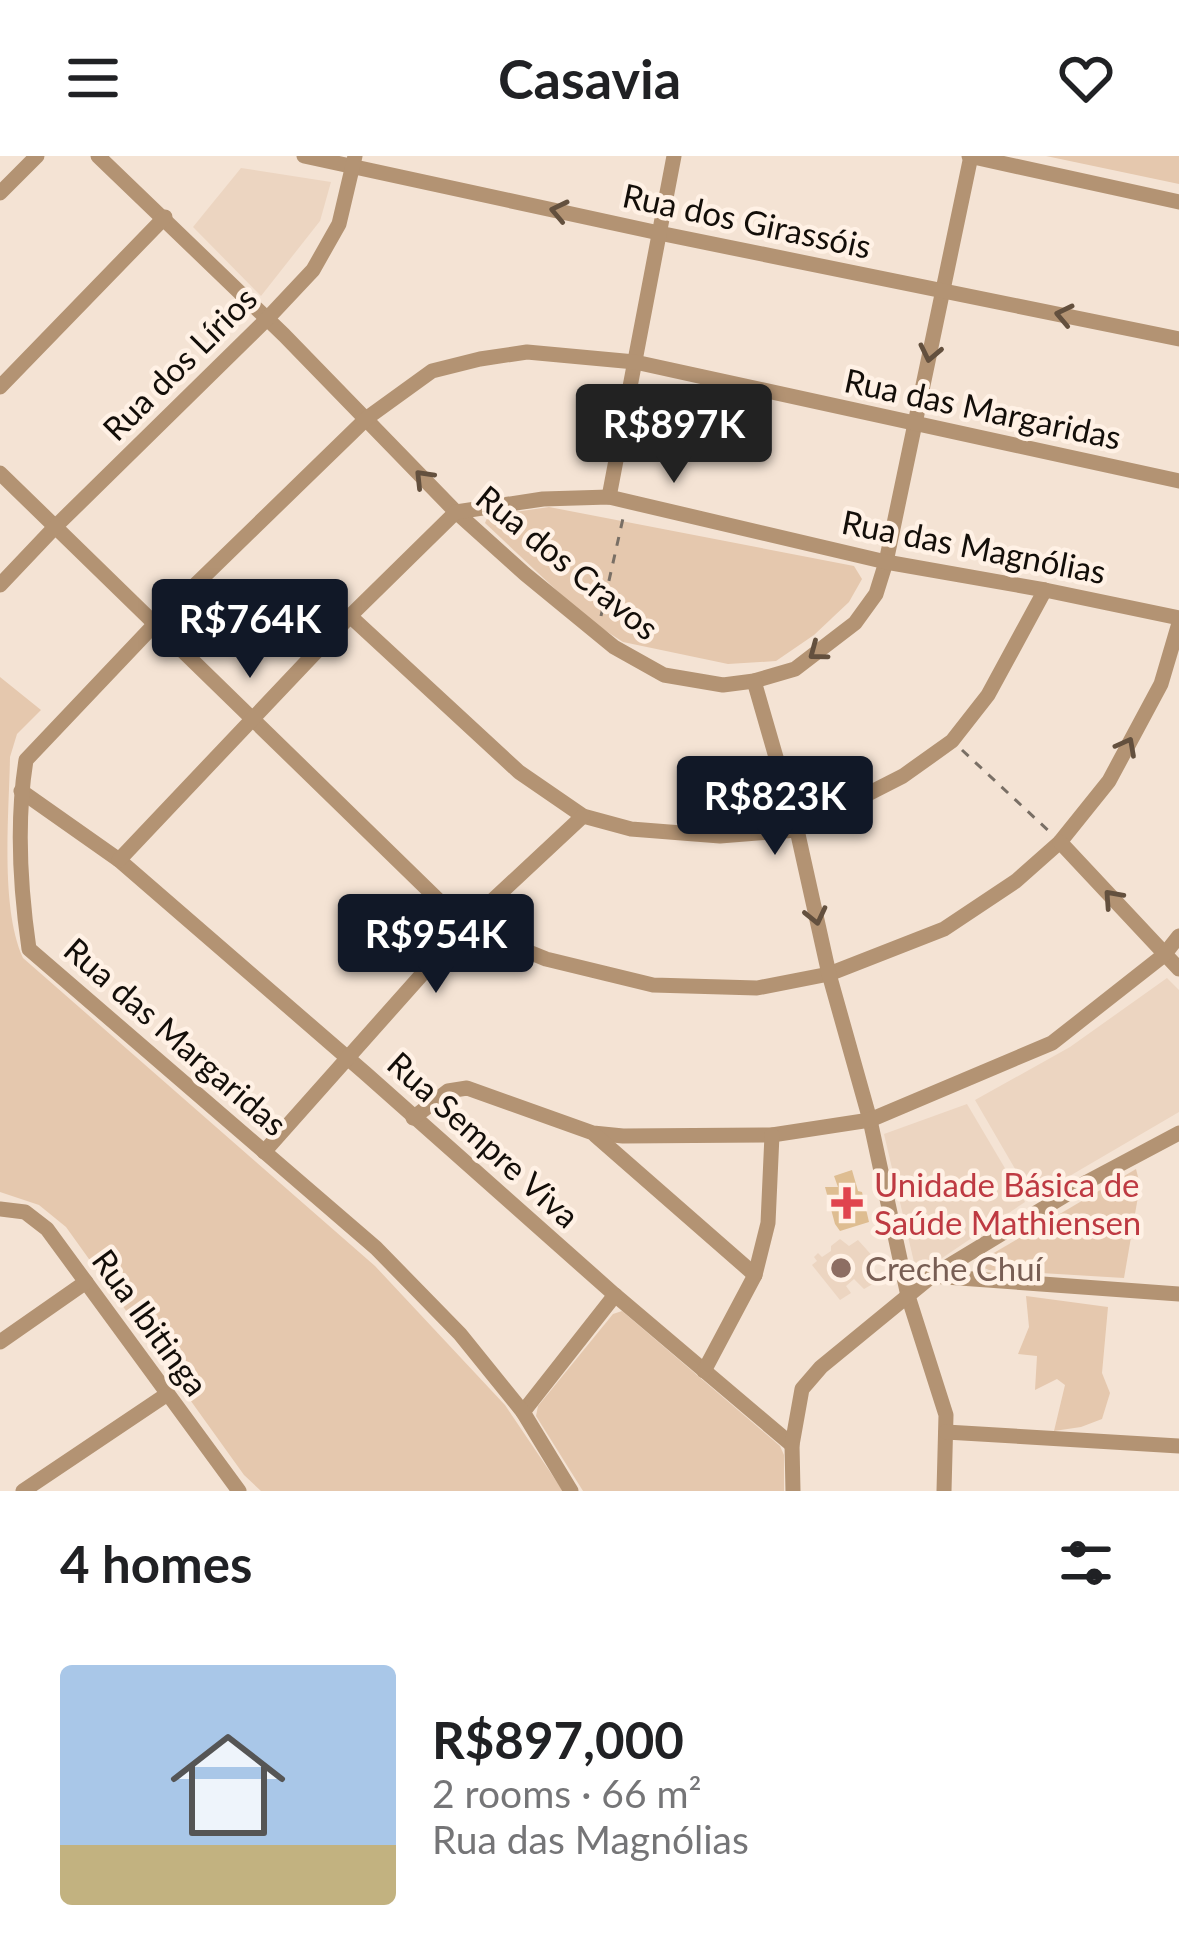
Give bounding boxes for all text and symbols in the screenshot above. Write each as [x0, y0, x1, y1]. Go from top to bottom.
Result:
icon: menu [60, 45, 126, 111]
icon: heart [1053, 45, 1119, 111]
text: Casavia [498, 46, 681, 111]
street label: Rua dos Girassóis [619, 174, 875, 266]
one-way arrow [549, 200, 569, 225]
street label: Rua dos Lírios [94, 278, 264, 448]
one-way arrow [1055, 304, 1075, 329]
one-way arrow [918, 342, 944, 362]
street label: Rua das Margaridas [841, 359, 1125, 457]
pin: R$897K [576, 384, 772, 486]
text: R$897K [603, 400, 745, 446]
one-way arrow [416, 470, 438, 492]
street label: Rua dos Cravos [469, 476, 667, 648]
street label: Rua das Magnólias [839, 501, 1109, 591]
pin: R$764K [152, 579, 348, 681]
text: R$764K [179, 595, 321, 641]
one-way arrow [809, 637, 830, 659]
one-way arrow [1113, 738, 1136, 759]
pin: R$823K [677, 756, 873, 858]
text: R$823K [704, 772, 846, 818]
one-way arrow [1105, 891, 1126, 912]
pin: R$954K [338, 894, 534, 996]
one-way arrow [802, 906, 827, 926]
text: R$954K [365, 910, 507, 956]
street label: Rua das Margaridas [57, 928, 295, 1144]
street label: Rua Sempre Viva [380, 1043, 588, 1235]
place label: Unidade Básica de Saúde Mathiensen [874, 1164, 1141, 1242]
marker: Unidade Básica de Saúde Mathiensen [831, 1187, 863, 1219]
street label: Rua Ibitinga [85, 1241, 217, 1403]
place label: Creche Chuí [865, 1248, 1044, 1288]
marker: Creche Chuí [828, 1255, 854, 1281]
icon: filters [1053, 1530, 1119, 1596]
text: 4 homes [60, 1533, 252, 1594]
text: R$897,000 [432, 1709, 684, 1770]
icon: home [156, 1713, 300, 1857]
text: 2 rooms · 66 m² [432, 1770, 702, 1816]
text: Rua das Magnólias [432, 1816, 749, 1862]

